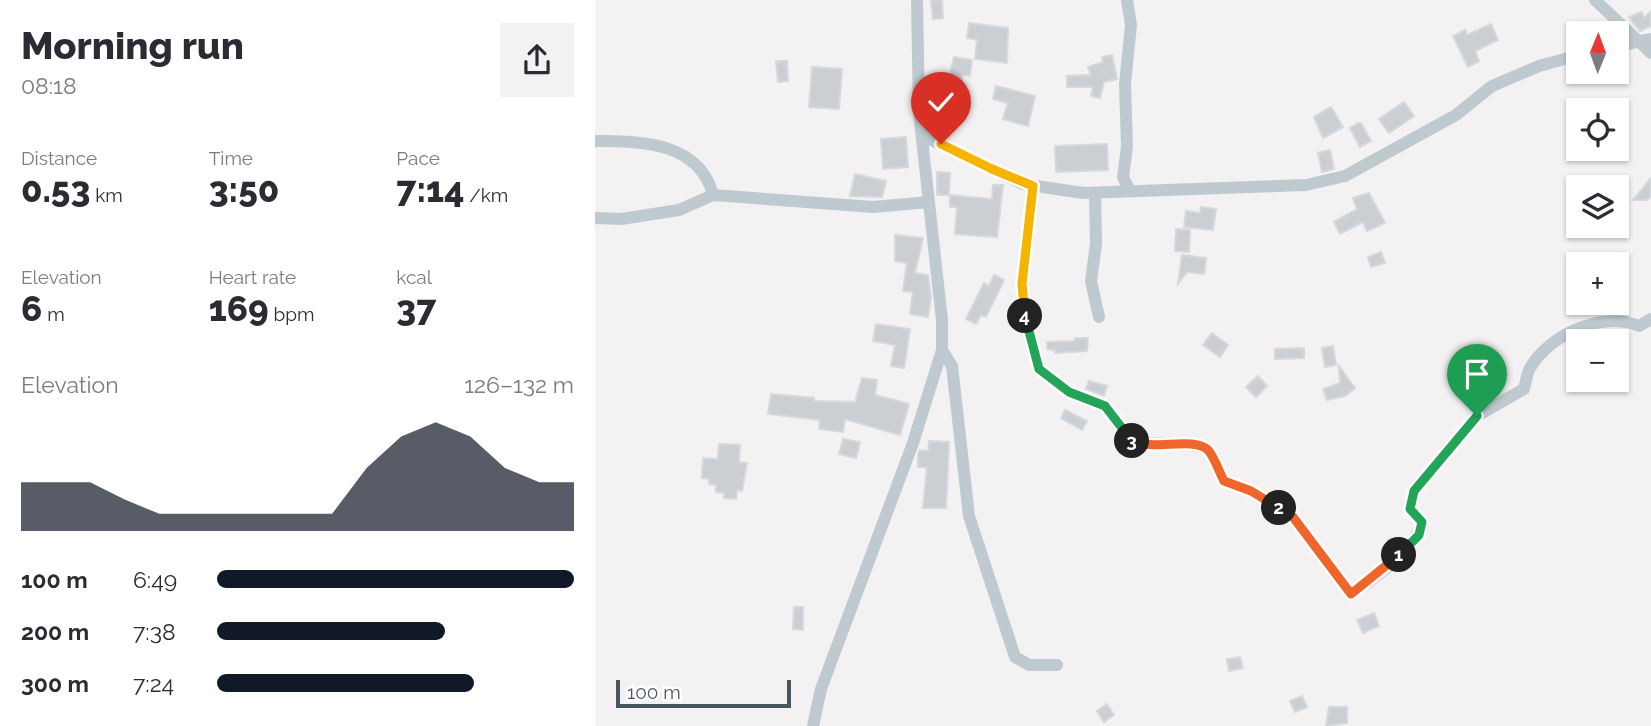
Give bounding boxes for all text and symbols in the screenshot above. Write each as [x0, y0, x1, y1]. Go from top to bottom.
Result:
north arrow [1566, 21, 1629, 84]
map controls [1566, 21, 1629, 392]
text: Morning run [21, 23, 244, 68]
button: share [500, 23, 574, 97]
text: 08:18 [21, 72, 77, 99]
pin [911, 72, 971, 144]
icon: check [922, 83, 960, 121]
button: locate [1566, 98, 1629, 161]
text: Distance [21, 147, 97, 169]
text: Time [209, 147, 253, 169]
text: Pace [396, 147, 440, 169]
text: 0.53 [21, 169, 90, 210]
text: 3:50 [209, 169, 279, 210]
text: 7:14 [396, 169, 464, 210]
button: layers [1566, 175, 1629, 238]
text: km [90, 184, 123, 206]
text: /km [464, 184, 508, 206]
button: + [1566, 252, 1629, 315]
text: Elevation [21, 266, 102, 288]
text: Heart rate [209, 266, 296, 288]
text: kcal [396, 266, 432, 288]
text: 6 [21, 288, 42, 329]
text: 169 [209, 288, 269, 329]
text: 37 [396, 288, 436, 329]
pin: 4 [1007, 298, 1043, 334]
text: m [42, 303, 65, 325]
text: bpm [269, 303, 314, 325]
text: 4 [1019, 304, 1030, 326]
button: − [1566, 329, 1629, 392]
pin [1447, 344, 1507, 416]
icon: arrive [1458, 355, 1496, 393]
text: Elevation [21, 371, 119, 398]
text: 126–132 m [464, 371, 574, 398]
pin: 3 [1115, 424, 1149, 458]
text: 3 [1126, 429, 1137, 451]
pin: 2 [1261, 490, 1297, 526]
text: 2 [1273, 496, 1284, 518]
pin: 1 [1381, 538, 1417, 572]
text: 1 [1394, 543, 1403, 565]
text: 100 m [21, 566, 88, 593]
text: 6:49 [133, 566, 177, 593]
text: 200 m [21, 618, 89, 645]
text: 7:38 [133, 618, 176, 645]
text: 300 m [21, 670, 89, 697]
text: 7:24 [133, 670, 174, 697]
scale bar [616, 677, 791, 709]
text: 100 m [627, 681, 681, 703]

